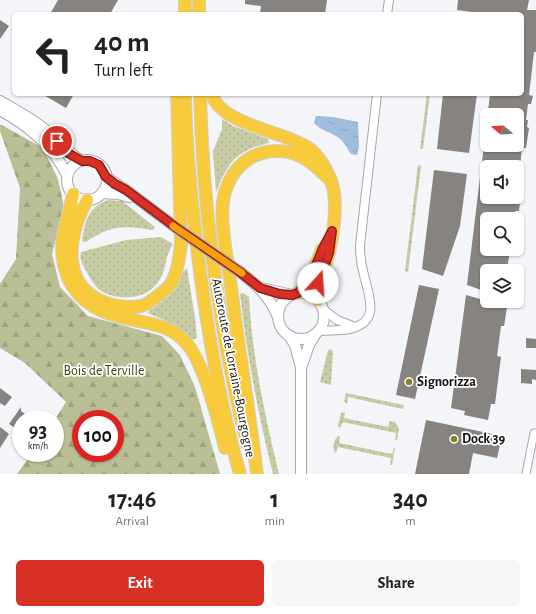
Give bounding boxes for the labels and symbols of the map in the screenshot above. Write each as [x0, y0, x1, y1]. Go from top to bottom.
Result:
north arrow [480, 108, 524, 152]
pin [40, 124, 74, 158]
position arrow [297, 262, 339, 304]
street label: Autoroute de Lorraine-Bourgogne [209, 277, 257, 459]
park label: Bois de Terville [64, 364, 144, 378]
place label: Signorizza [417, 375, 476, 389]
marker: Signorizza [404, 377, 414, 387]
speed limit sign: 100 [72, 410, 124, 462]
place label: Dock 39 [462, 432, 505, 446]
marker: Dock 39 [449, 434, 459, 444]

